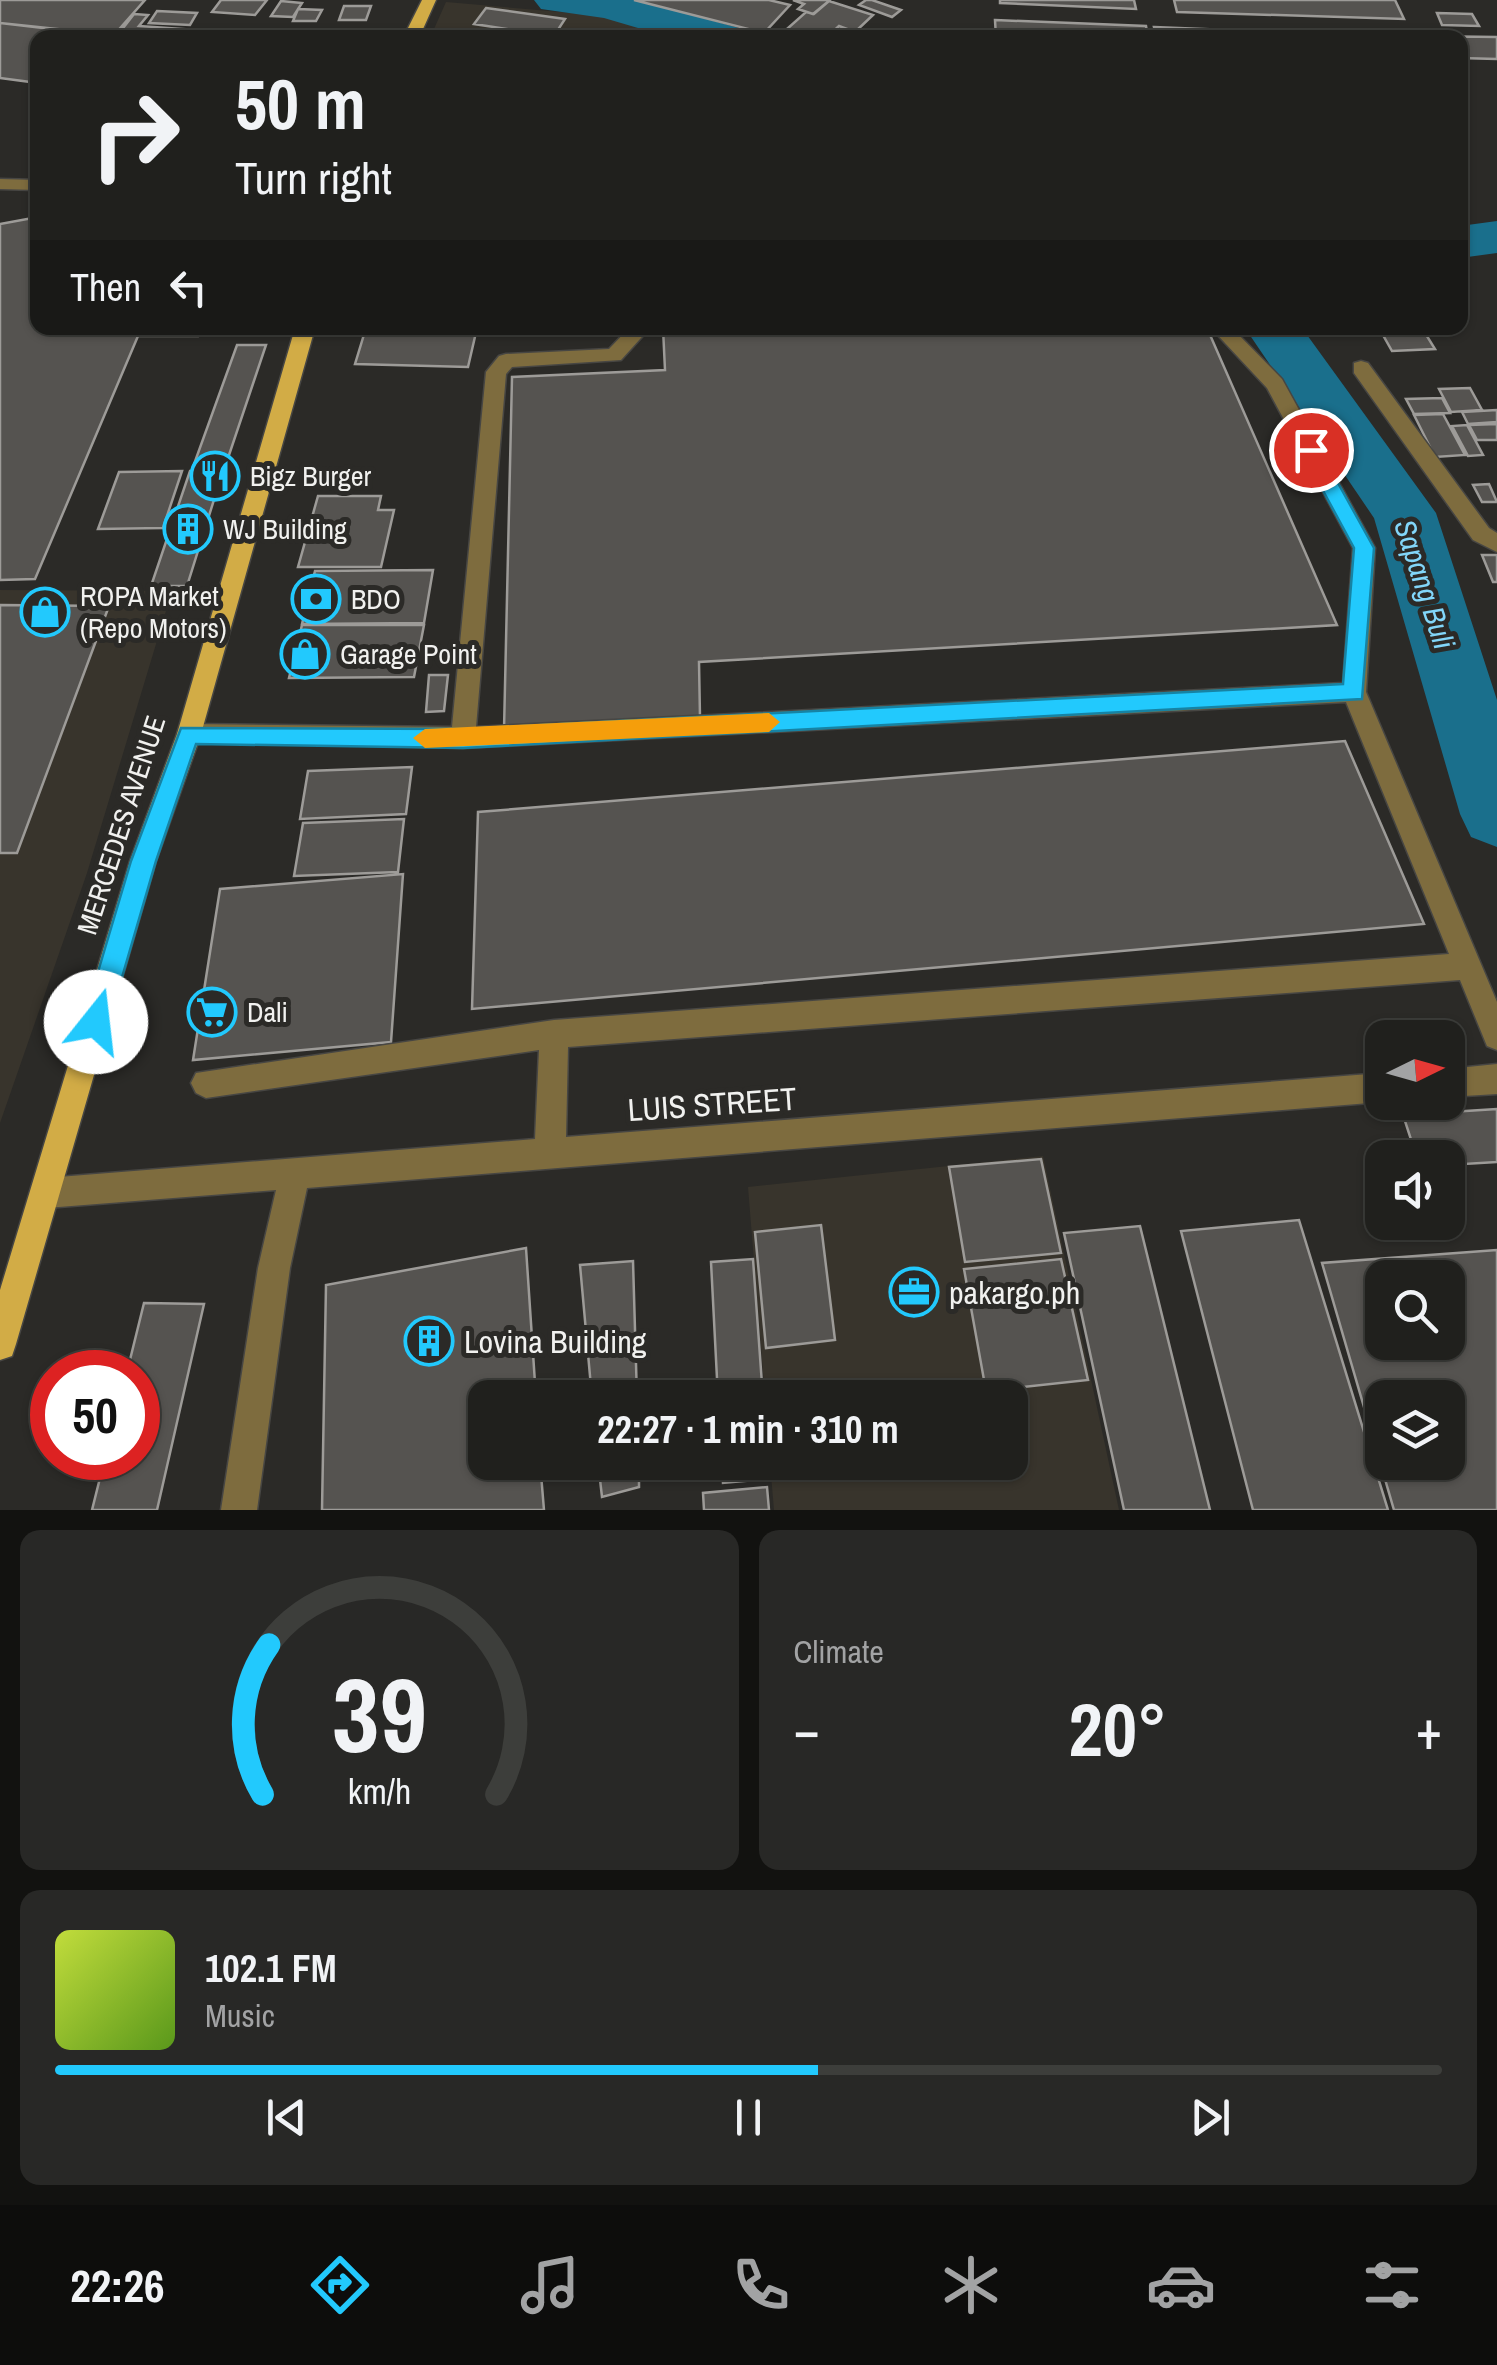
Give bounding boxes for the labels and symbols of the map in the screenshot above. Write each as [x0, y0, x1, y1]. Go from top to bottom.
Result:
pin [1269, 408, 1354, 493]
restaurant icon: Bigz Burger [189, 450, 241, 502]
place label: Bigz Burger [250, 457, 372, 495]
building icon: WJ Building [162, 503, 214, 555]
place label: WJ Building [223, 510, 347, 548]
water label: Sapang Buli [1385, 514, 1465, 654]
bank icon: BDO [290, 573, 342, 625]
place label: ROPA Market (Repo Motors) [80, 577, 227, 647]
place label: BDO [351, 580, 401, 618]
shop icon: ROPA Market (Repo Motors) [19, 586, 71, 638]
shop icon: Garage Point [279, 628, 331, 680]
place label: Garage Point [340, 635, 477, 673]
street label: MERCEDES AVENUE [68, 711, 174, 939]
position arrow [44, 970, 148, 1074]
supermarket icon: Dali [186, 986, 238, 1038]
place label: Dali [247, 993, 288, 1031]
north arrow [1365, 1020, 1465, 1120]
street label: LUIS STREET [626, 1077, 798, 1131]
office icon: pakargo.ph [888, 1266, 940, 1318]
place label: pakargo.ph [949, 1271, 1080, 1314]
building icon: Lovina Building [403, 1315, 455, 1367]
place label: Lovina Building [464, 1320, 647, 1363]
speed limit sign: 50 [30, 1350, 160, 1480]

